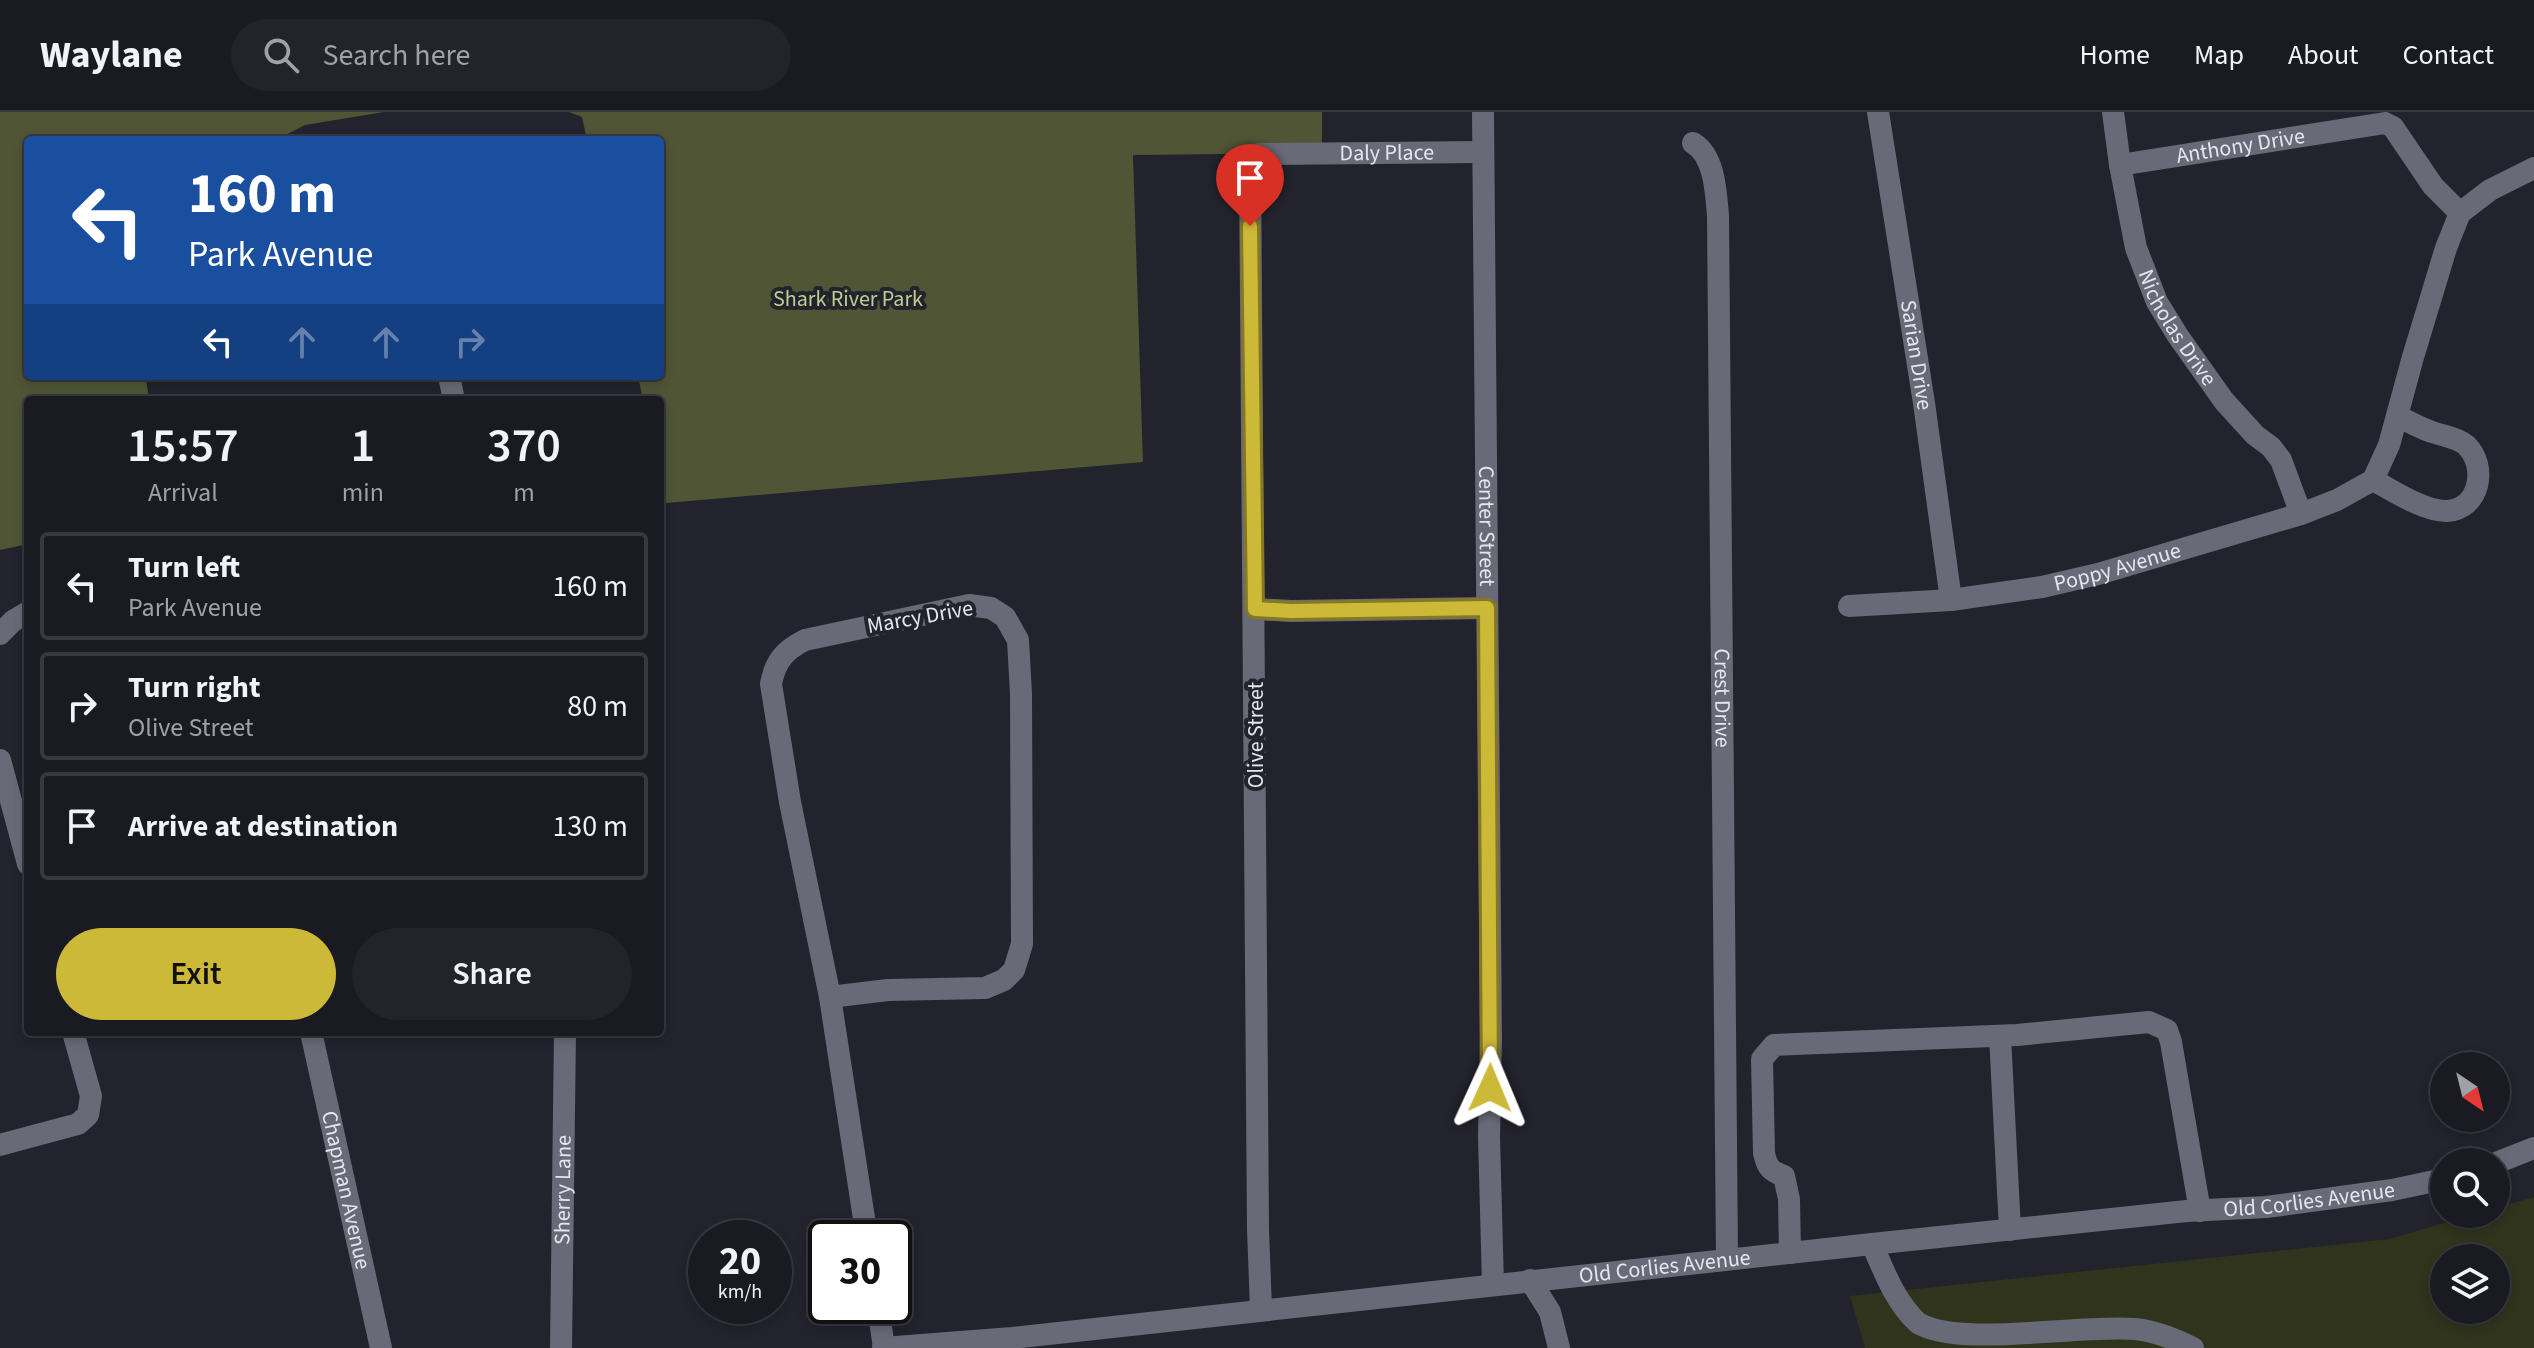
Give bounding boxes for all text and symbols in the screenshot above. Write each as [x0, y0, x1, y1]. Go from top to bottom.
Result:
search box [231, 19, 791, 91]
text: Waylane [40, 28, 183, 82]
icon: search [259, 33, 303, 77]
text: Search here [323, 34, 471, 77]
text: Home [2079, 35, 2150, 75]
text: Map [2194, 35, 2244, 75]
text: About [2288, 35, 2359, 75]
text: Contact [2403, 35, 2494, 75]
street label: Anthony Drive [2174, 120, 2307, 172]
street label: Daly Place [1339, 136, 1434, 169]
pin [1216, 144, 1284, 226]
text: 160 m [188, 155, 336, 234]
icon: arrive [1228, 156, 1272, 200]
icon: left [56, 168, 160, 272]
text: Park Avenue [188, 229, 373, 280]
street label: Nicholas Drive [2130, 265, 2225, 393]
park label: Shark River Park [773, 283, 923, 315]
street label: Sarian Drive [1892, 298, 1941, 412]
icon: left [196, 320, 240, 364]
icon: ahead [280, 320, 324, 364]
icon: ahead [364, 320, 408, 364]
icon: right [448, 320, 492, 364]
text: 15:57 [127, 412, 239, 480]
text: 1 [351, 412, 375, 480]
text: 370 [487, 412, 561, 480]
street label: Center Street [1470, 465, 1503, 587]
text: Arrival [148, 474, 218, 511]
text: min [342, 474, 384, 511]
text: m [513, 474, 535, 511]
street label: Poppy Avenue [2051, 534, 2185, 600]
text: Turn left [128, 546, 240, 589]
icon: left [60, 564, 104, 608]
text: 160 m [552, 565, 628, 608]
text: Park Avenue [128, 589, 262, 626]
street label: Marcy Drive [865, 592, 976, 642]
street label: Crest Drive [1706, 648, 1739, 748]
text: Turn right [128, 666, 260, 709]
street label: Olive Street [1240, 681, 1272, 788]
icon: right [60, 684, 104, 728]
text: 80 m [567, 685, 628, 728]
text: Olive Street [128, 709, 254, 746]
icon: arrive [60, 804, 104, 848]
text: Arrive at destination [128, 805, 398, 848]
text: 130 m [552, 805, 628, 848]
button: Exit [56, 928, 336, 1020]
button: Share [352, 928, 632, 1020]
position arrow [1448, 1046, 1532, 1130]
north arrow [2430, 1052, 2510, 1132]
map controls [2430, 1052, 2510, 1324]
street label: Chapman Avenue [313, 1108, 379, 1273]
street label: Sherry Lane [546, 1135, 580, 1245]
button: search [2430, 1148, 2510, 1228]
street label: Old Corlies Avenue [2223, 1174, 2397, 1225]
speed limit sign: 30 [808, 1220, 912, 1324]
text: 20 [719, 1233, 761, 1290]
street label: Old Corlies Avenue [1577, 1241, 1752, 1292]
button: layers [2430, 1244, 2510, 1324]
text: km/h [718, 1278, 762, 1306]

